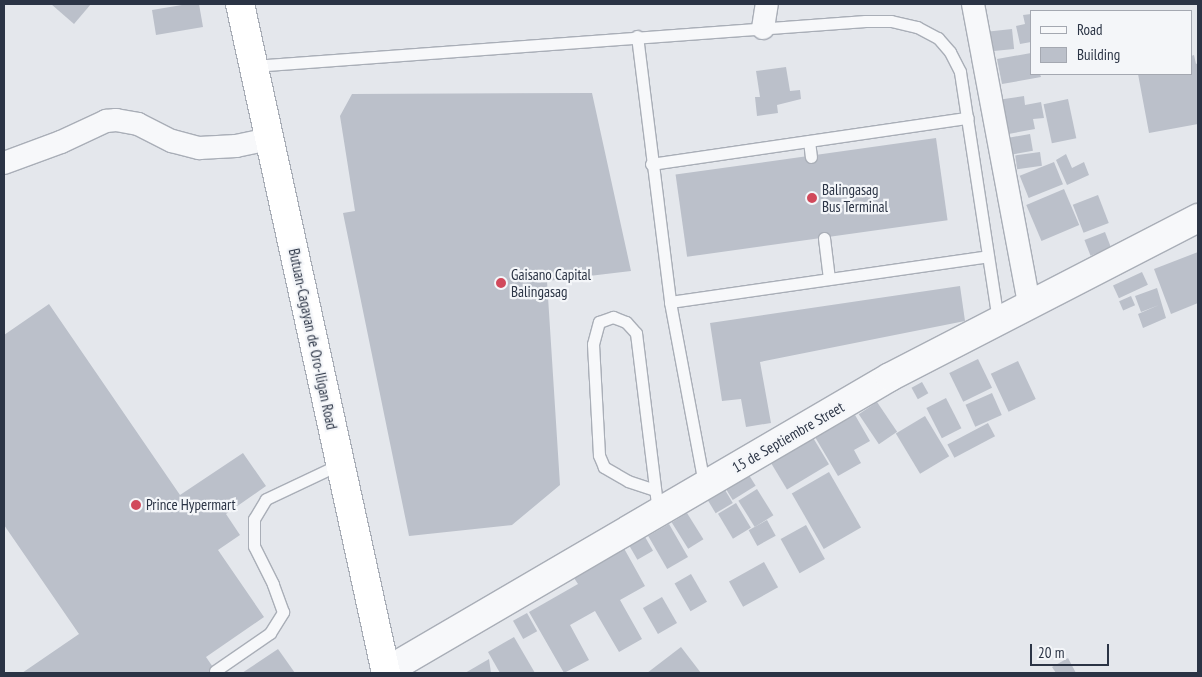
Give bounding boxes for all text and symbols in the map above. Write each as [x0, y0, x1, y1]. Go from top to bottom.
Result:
legend [1030, 10, 1192, 75]
text: Road [1077, 20, 1103, 39]
text: Building [1077, 45, 1120, 64]
place label: Balingasag Bus Terminal [822, 180, 888, 215]
marker: Balingasag Bus Terminal [806, 192, 818, 204]
street label: Butuan-Cagayan de Oro-Iligan Road [285, 247, 341, 431]
place label: Gaisano Capital Balingasag [511, 265, 591, 300]
marker: Gaisano Capital Balingasag [495, 277, 507, 289]
street label: 15 de Septiembre Street [729, 398, 847, 476]
place label: Prince Hypermart [146, 496, 236, 514]
marker: Prince Hypermart [130, 499, 142, 511]
scale bar [1032, 634, 1111, 666]
text: 20 m [1038, 643, 1064, 662]

